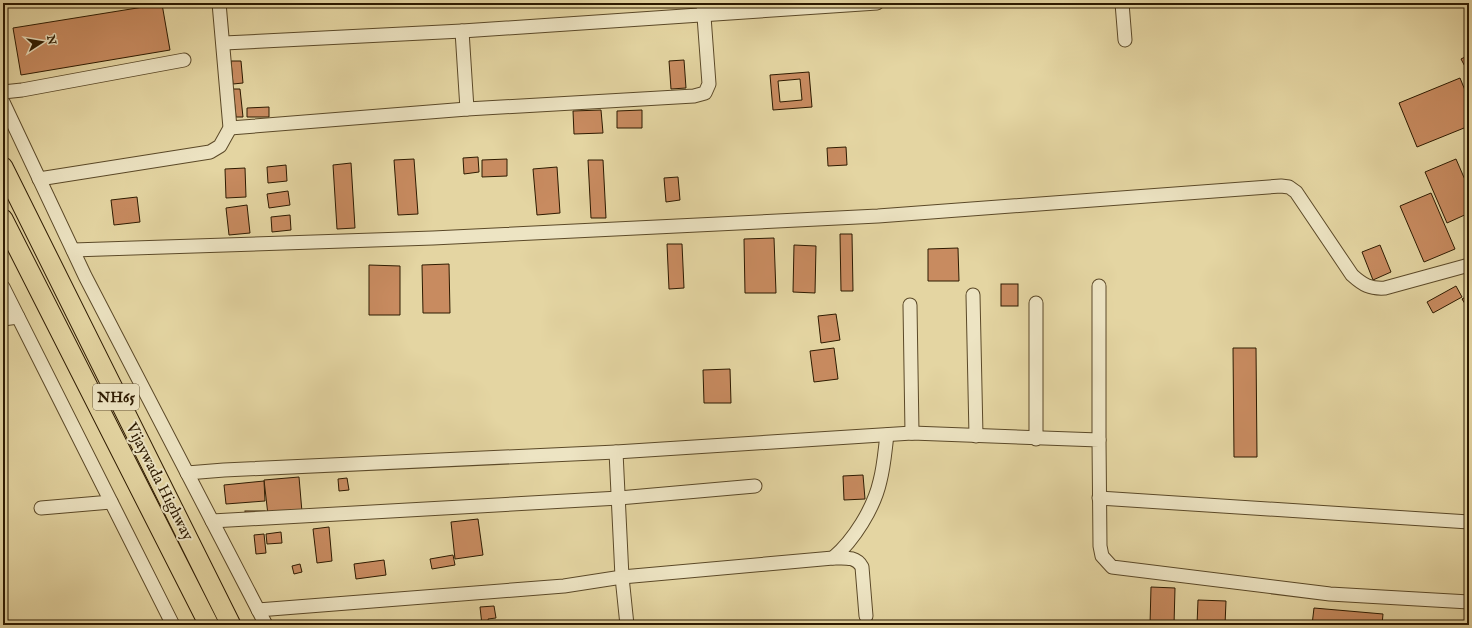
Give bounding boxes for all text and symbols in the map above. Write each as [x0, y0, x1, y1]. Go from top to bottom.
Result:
north arrow [22, 22, 62, 62]
text: N [43, 33, 59, 47]
road number: NH65 [93, 384, 139, 410]
street label: Vijaywada Highway [120, 419, 197, 544]

